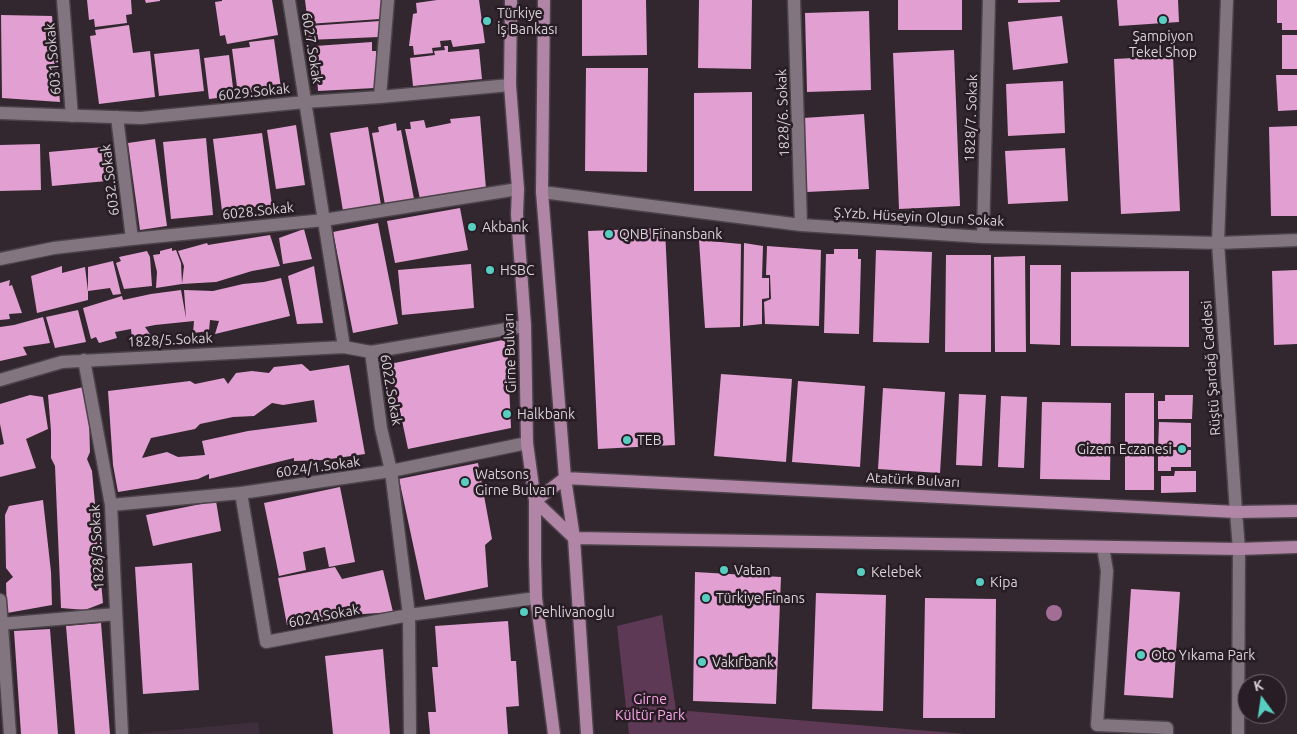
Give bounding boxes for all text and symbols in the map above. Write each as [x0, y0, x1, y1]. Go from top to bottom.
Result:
place label: Türkiye İş Bankası [497, 5, 558, 38]
street label: 6027.Sokak [298, 11, 326, 85]
marker: Şampiyon Tekel Shop [1157, 14, 1169, 26]
marker: Türkiye İş Bankası [481, 15, 493, 27]
street label: 6031.Sokak [41, 22, 65, 96]
place label: Şampiyon Tekel Shop [1129, 28, 1197, 60]
street label: 1828/6. Sokak [773, 69, 793, 157]
street label: 1828/7. Sokak [961, 74, 981, 162]
street label: 6029.Sokak [217, 80, 291, 104]
street label: 6032.Sokak [97, 143, 123, 217]
street label: 6028.Sokak [221, 199, 295, 223]
street label: Ş.Yzb. Hüseyin Olgun Sokak [833, 204, 1005, 230]
place label: Akbank [482, 219, 529, 235]
marker: Akbank [466, 221, 478, 233]
place label: QNB Finansbank [619, 226, 722, 242]
marker: QNB Finansbank [603, 228, 615, 240]
place label: HSBC [500, 262, 535, 278]
marker: HSBC [484, 264, 496, 276]
street label: Rüştü Şardağ Caddesi [1198, 300, 1224, 436]
street label: Girne Bulvarı [500, 313, 520, 393]
street label: 1828/5.Sokak [127, 329, 213, 351]
street label: 6022.Sokak [376, 353, 406, 427]
place label: Halkbank [517, 406, 575, 422]
marker: Halkbank [501, 408, 513, 420]
place label: TEB [637, 432, 662, 448]
marker: TEB [621, 434, 633, 446]
place label: Gizem Eczanesi [1077, 441, 1172, 457]
marker: Gizem Eczanesi [1176, 443, 1188, 455]
street label: 6024/1.Sokak [275, 453, 361, 481]
place label: Watsons Girne Bulvarı [475, 466, 555, 498]
street label: Atatürk Bulvarı [866, 469, 960, 491]
marker: Watsons Girne Bulvarı [459, 476, 471, 488]
street label: 1828/3.Sokak [86, 504, 108, 590]
place label: Vatan [734, 562, 771, 578]
marker: Vatan [718, 564, 730, 576]
place label: Kelebek [871, 564, 921, 580]
marker: Kelebek [855, 566, 867, 578]
place label: Kipa [990, 574, 1018, 590]
marker: Kipa [974, 576, 986, 588]
place label: Türkiye Finans [716, 590, 805, 606]
marker: Türkiye Finans [700, 592, 712, 604]
street label: 6024.Sokak [287, 601, 361, 631]
place label: Pehlivanoglu [534, 604, 615, 620]
marker: Pehlivanoglu [518, 606, 530, 618]
place label: Oto Yıkama Park [1151, 647, 1255, 663]
marker: Oto Yıkama Park [1135, 649, 1147, 661]
place label: Vakıfbank [712, 654, 774, 670]
marker: Vakıfbank [696, 656, 708, 668]
north arrow [1237, 674, 1287, 724]
text: K [1252, 677, 1265, 694]
park label: Girne Kültür Park [615, 691, 685, 724]

